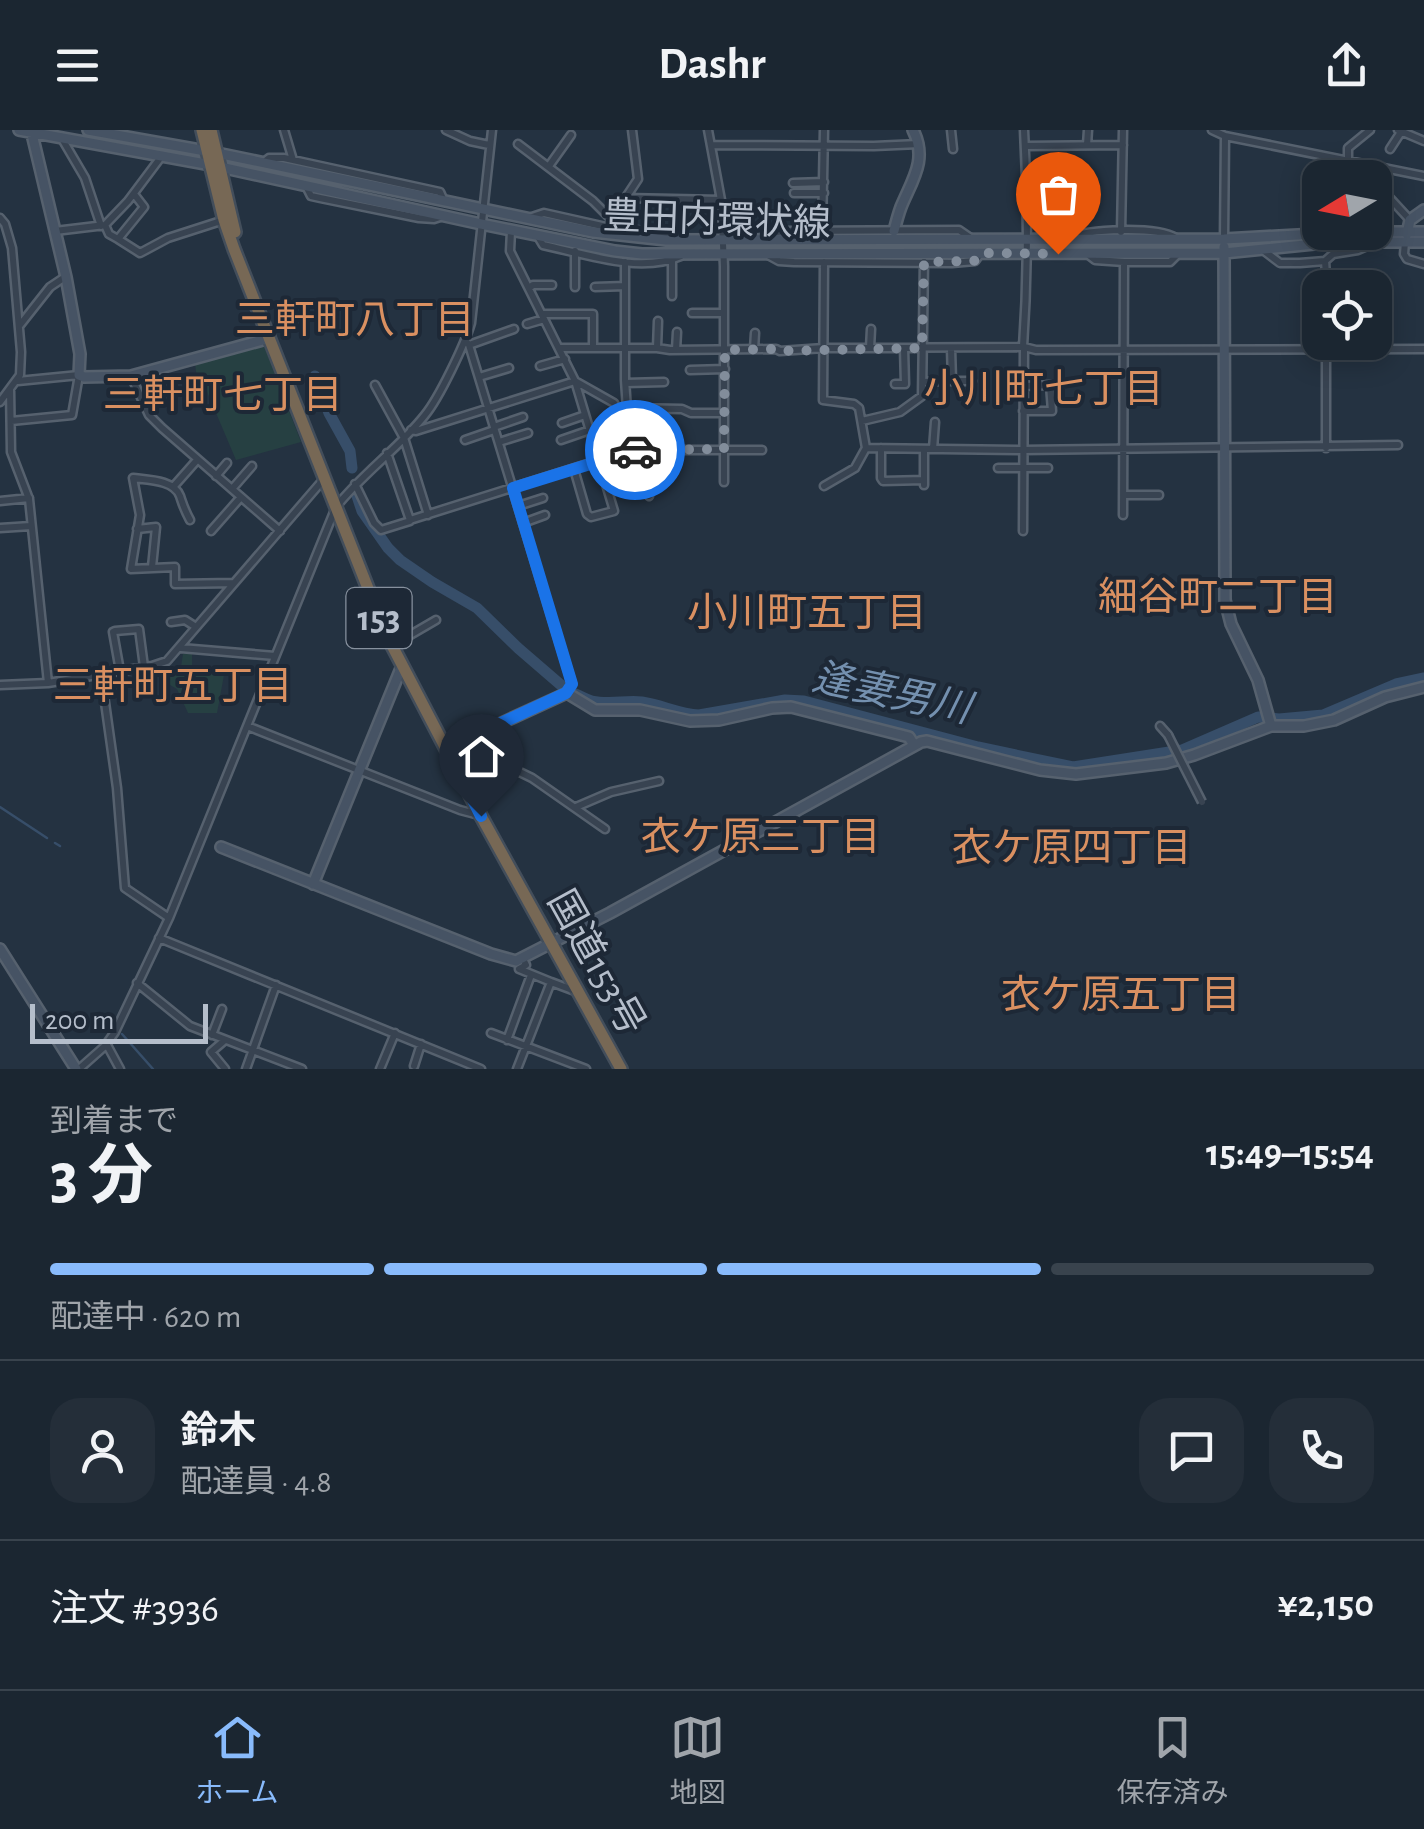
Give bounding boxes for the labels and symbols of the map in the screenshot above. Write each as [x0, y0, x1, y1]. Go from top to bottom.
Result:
pin [1016, 152, 1101, 255]
north arrow [1302, 160, 1392, 250]
street label: 豊田内環状線 [602, 195, 832, 244]
district label: 三軒町八丁目 [235, 299, 475, 341]
district label: 小川町七丁目 [924, 368, 1164, 410]
district label: 三軒町七丁目 [103, 374, 343, 416]
courier [585, 400, 685, 500]
district label: 細谷町二丁目 [1098, 576, 1338, 618]
road number: 153 [346, 588, 412, 648]
district label: 小川町五丁目 [687, 592, 927, 634]
water label: 逢妻男川 [809, 656, 978, 731]
district label: 三軒町五丁目 [53, 665, 293, 707]
pin [439, 714, 524, 817]
district label: 衣ケ原三丁目 [641, 816, 881, 858]
district label: 衣ケ原四丁目 [952, 827, 1192, 869]
street label: 国道153号 [540, 883, 652, 1042]
district label: 衣ケ原五丁目 [1001, 974, 1241, 1016]
scale bar [30, 999, 208, 1044]

